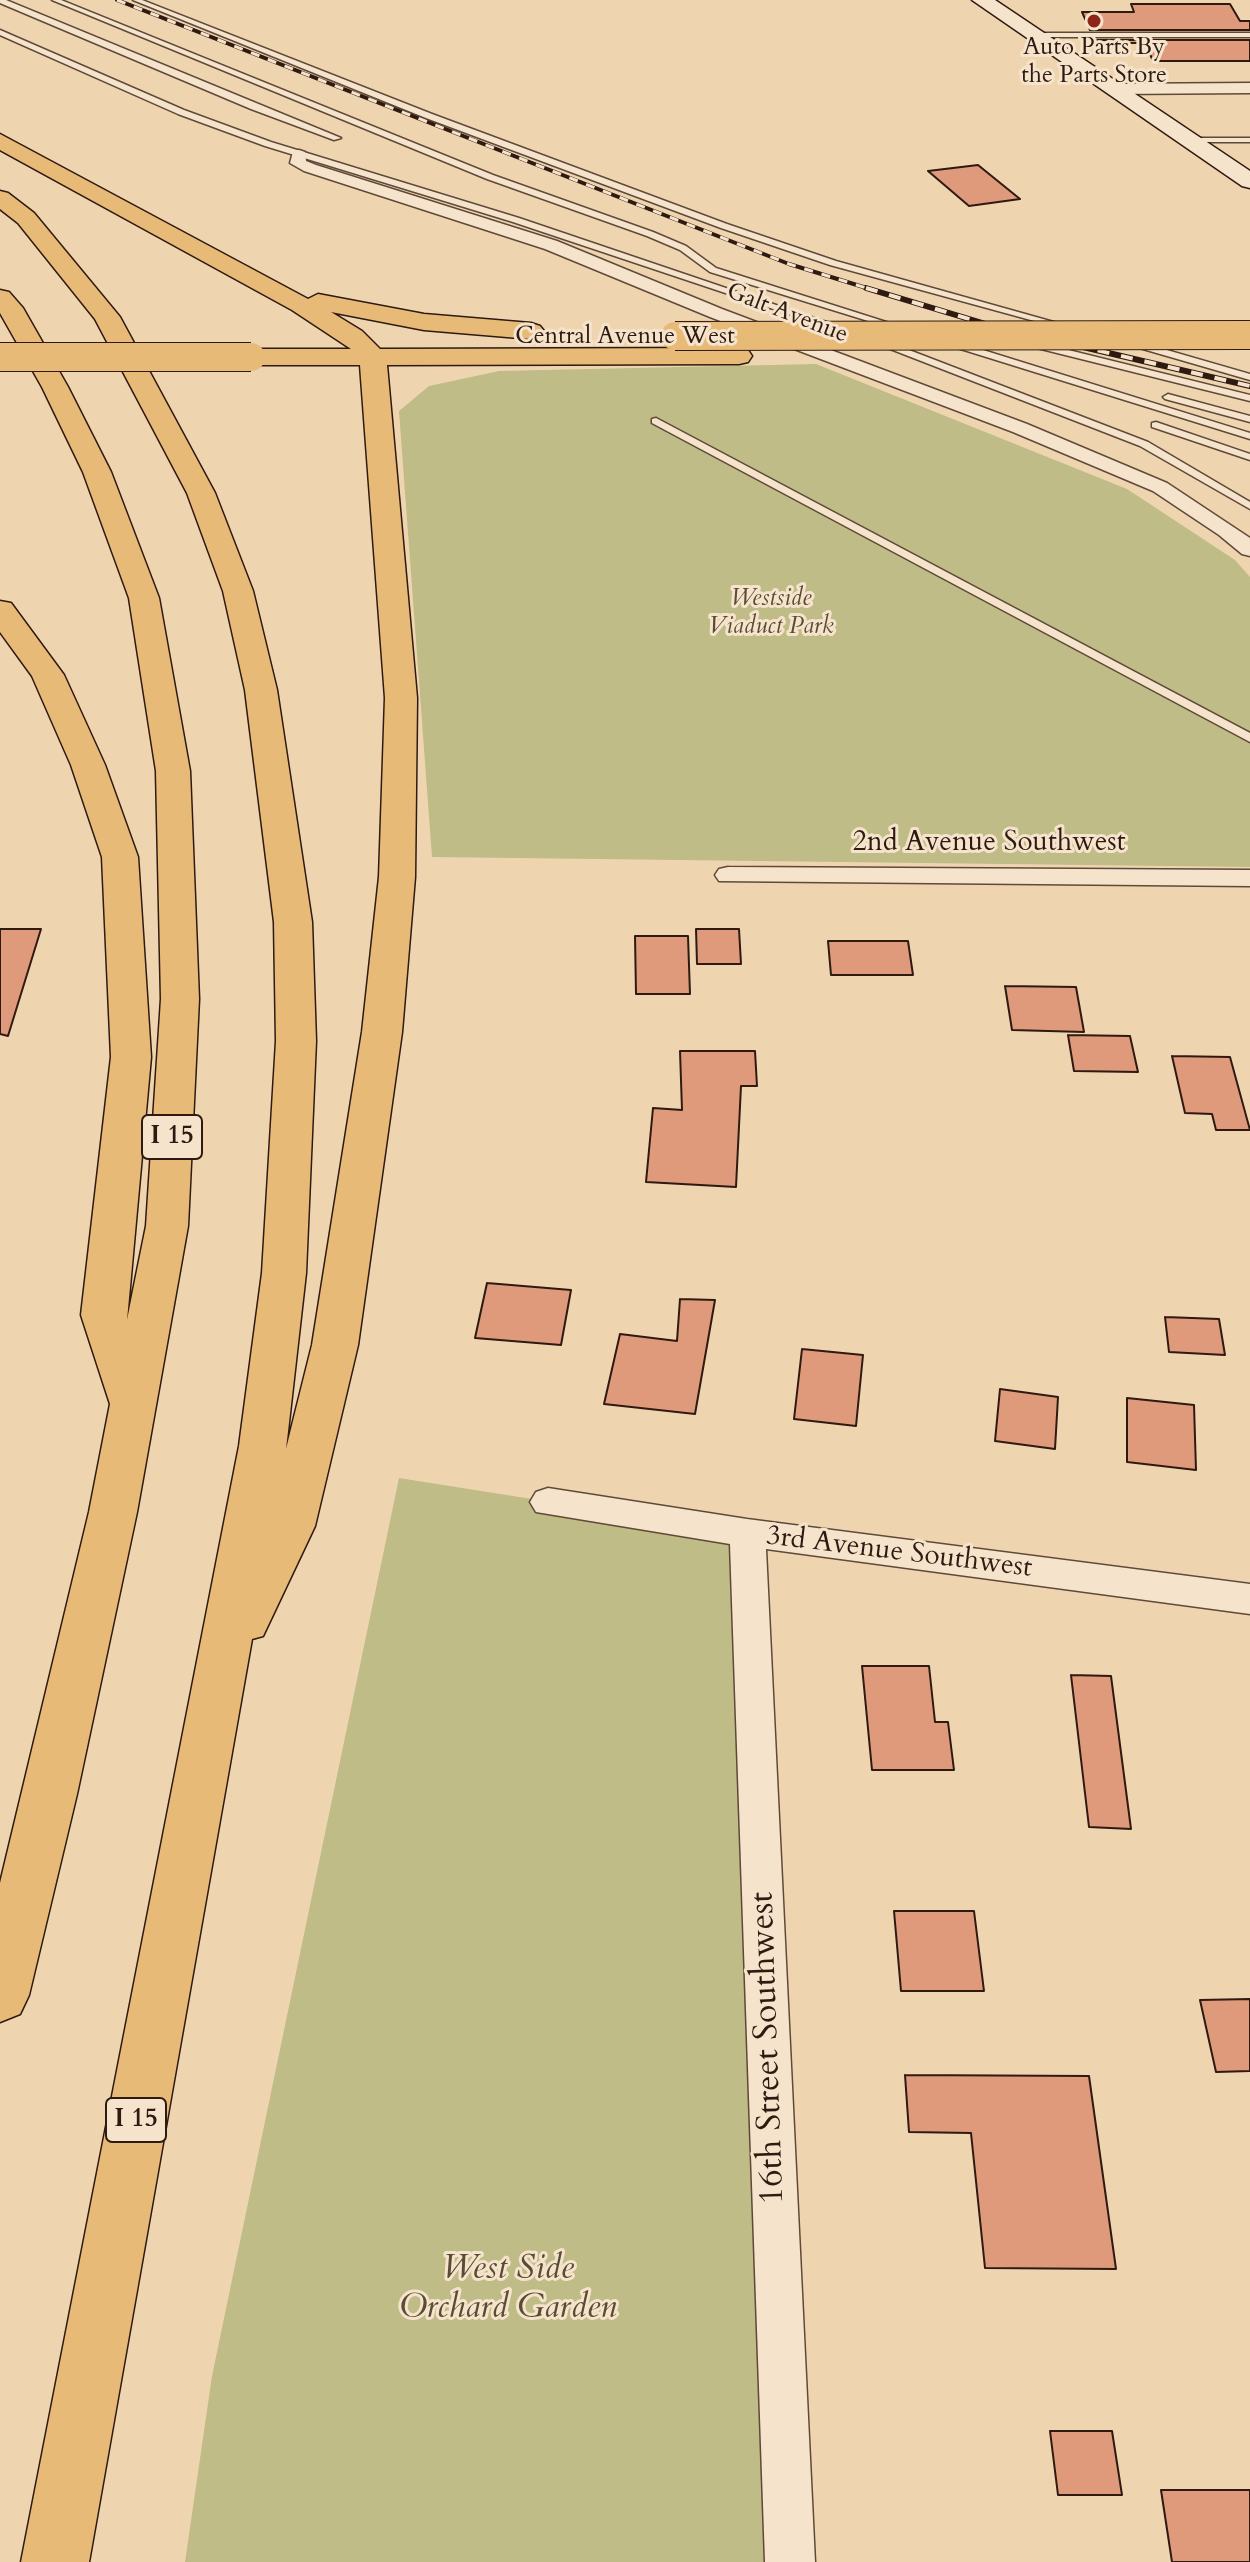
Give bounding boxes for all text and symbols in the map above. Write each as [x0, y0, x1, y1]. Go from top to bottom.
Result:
marker: Auto Parts By the Parts Store [1085, 12, 1103, 30]
place label: Auto Parts By the Parts Store [1021, 34, 1167, 90]
street label: Galt Avenue [722, 278, 852, 350]
street label: Central Avenue West [515, 323, 735, 351]
park label: Westside Viaduct Park [708, 585, 834, 641]
street label: 2nd Avenue Southwest [852, 827, 1126, 861]
road number: I 15 [142, 1115, 202, 1159]
street label: 3rd Avenue Southwest [764, 1520, 1034, 1586]
street label: 16th Street Southwest [743, 1891, 795, 2205]
road number: I 15 [106, 2098, 166, 2142]
park label: West Side Orchard Garden [399, 2250, 617, 2330]

